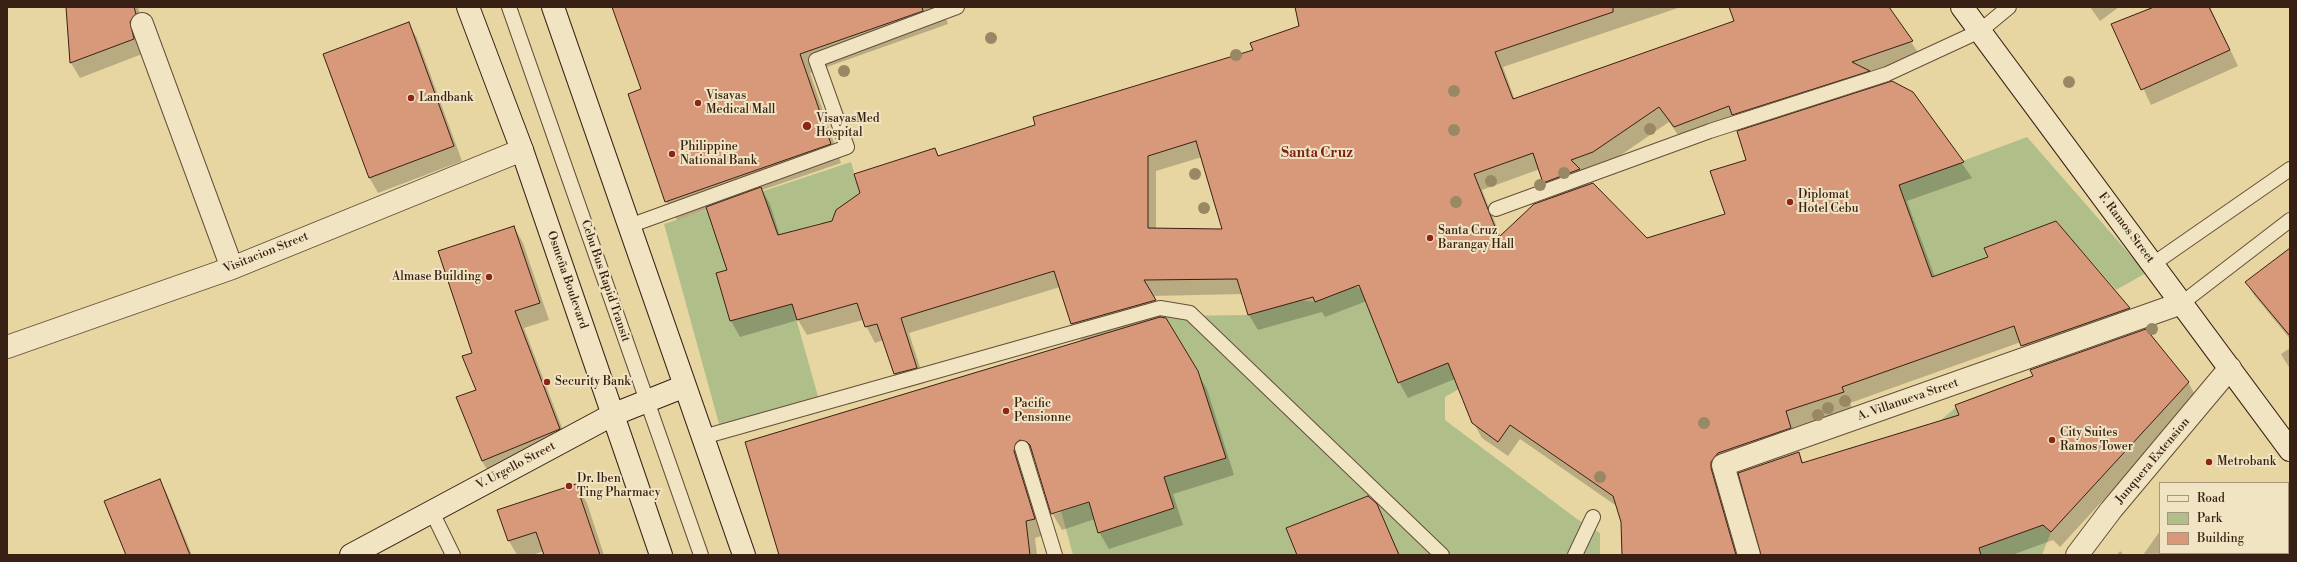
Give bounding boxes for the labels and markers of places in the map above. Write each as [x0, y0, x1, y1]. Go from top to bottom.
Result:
place label: Visayas Medical Mall [706, 89, 775, 117]
place label: Landbank [419, 91, 473, 105]
marker: Landbank [406, 93, 416, 103]
marker: Visayas Medical Mall [693, 98, 703, 108]
place label: VisayasMed Hospital [816, 112, 880, 140]
marker: VisayasMed Hospital [801, 120, 813, 132]
place label: Philippine National Bank [680, 140, 757, 168]
marker: Philippine National Bank [667, 149, 677, 159]
place label: Diplomat Hotel Cebu [1798, 188, 1858, 216]
marker: Diplomat Hotel Cebu [1785, 197, 1795, 207]
place label: Santa Cruz Barangay Hall [1438, 224, 1514, 252]
marker: Santa Cruz Barangay Hall [1425, 233, 1435, 243]
place label: Almase Building [392, 270, 481, 284]
marker: Almase Building [484, 272, 494, 282]
place label: Security Bank [555, 375, 631, 389]
marker: Security Bank [542, 377, 552, 387]
place label: Pacific Pensionne [1014, 397, 1071, 425]
marker: Pacific Pensionne [1001, 406, 1011, 416]
place label: City Suites Ramos Tower [2060, 426, 2133, 454]
marker: City Suites Ramos Tower [2047, 435, 2057, 445]
place label: Metrobank [2217, 455, 2276, 469]
marker: Metrobank [2204, 457, 2214, 467]
place label: Dr. Iben Ting Pharmacy [577, 472, 660, 500]
marker: Dr. Iben Ting Pharmacy [564, 481, 574, 491]

